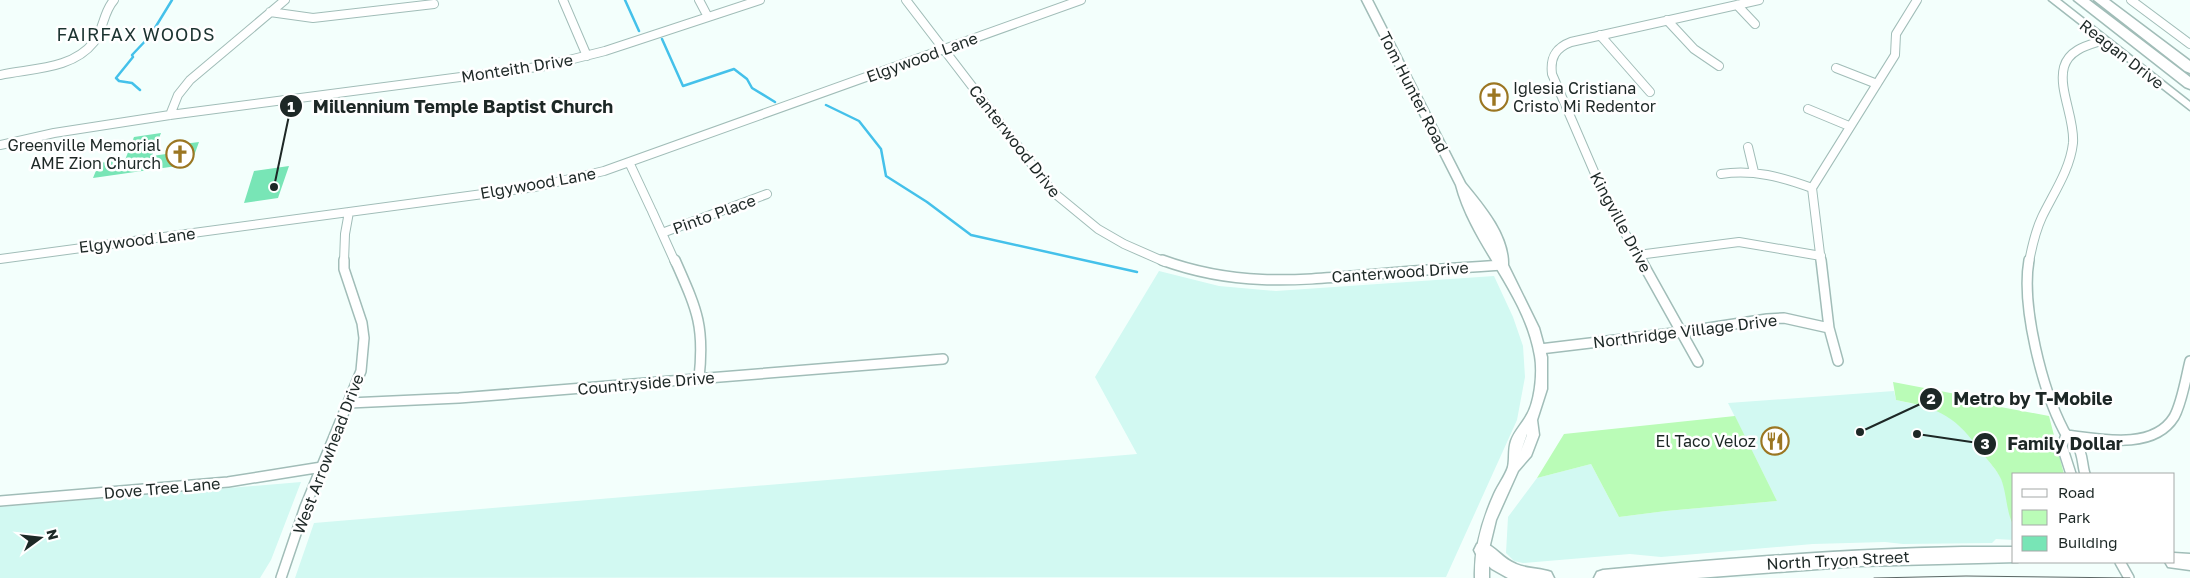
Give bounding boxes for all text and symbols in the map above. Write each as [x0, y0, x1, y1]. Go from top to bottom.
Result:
street label: Reagan Drive [2076, 15, 2168, 93]
district label: FAIRFAX WOODS [57, 23, 215, 45]
street label: Elgywood Lane [864, 28, 980, 86]
street label: Tom Hunter Road [1375, 28, 1453, 156]
street label: Monteith Drive [460, 49, 574, 87]
place label: Iglesia Cristiana Cristo Mi Redentor [1513, 78, 1656, 116]
street label: Canterwood Drive [965, 81, 1065, 201]
church icon: Iglesia Cristiana Cristo Mi Redentor [1479, 82, 1509, 112]
callout: Millennium Temple Baptist Church [278, 90, 623, 123]
text: Millennium Temple Baptist Church [313, 95, 613, 117]
text: 1 [287, 97, 295, 115]
place label: Greenville Memorial AME Zion Church [7, 135, 161, 173]
church icon: Greenville Memorial AME Zion Church [165, 139, 195, 169]
street label: Elgywood Lane [479, 163, 597, 203]
street label: Kingville Drive [1586, 168, 1656, 276]
street label: Pinto Place [670, 190, 758, 238]
street label: Elgywood Lane [78, 223, 196, 257]
street label: Canterwood Drive [1331, 257, 1469, 287]
street label: Northridge Village Drive [1592, 310, 1778, 352]
street label: Countryside Drive [577, 367, 715, 399]
street label: West Arrowhead Drive [288, 371, 368, 537]
callout: Metro by T-Mobile [1918, 383, 2123, 416]
text: Metro by T-Mobile [1953, 387, 2113, 409]
text: 2 [1926, 389, 1936, 407]
restaurant icon: El Taco Veloz [1760, 426, 1790, 456]
callout: Family Dollar [1972, 427, 2133, 460]
place label: El Taco Veloz [1656, 431, 1756, 451]
text: Family Dollar [2007, 432, 2123, 454]
text: 3 [1980, 434, 1990, 452]
street label: Dove Tree Lane [103, 473, 221, 503]
legend [2012, 473, 2175, 563]
text: Road [2058, 483, 2095, 501]
text: Park [2058, 508, 2091, 526]
north arrow [15, 513, 65, 563]
text: N [43, 527, 63, 542]
text: Building [2058, 533, 2118, 551]
street label: North Tryon Street [1766, 546, 1910, 574]

